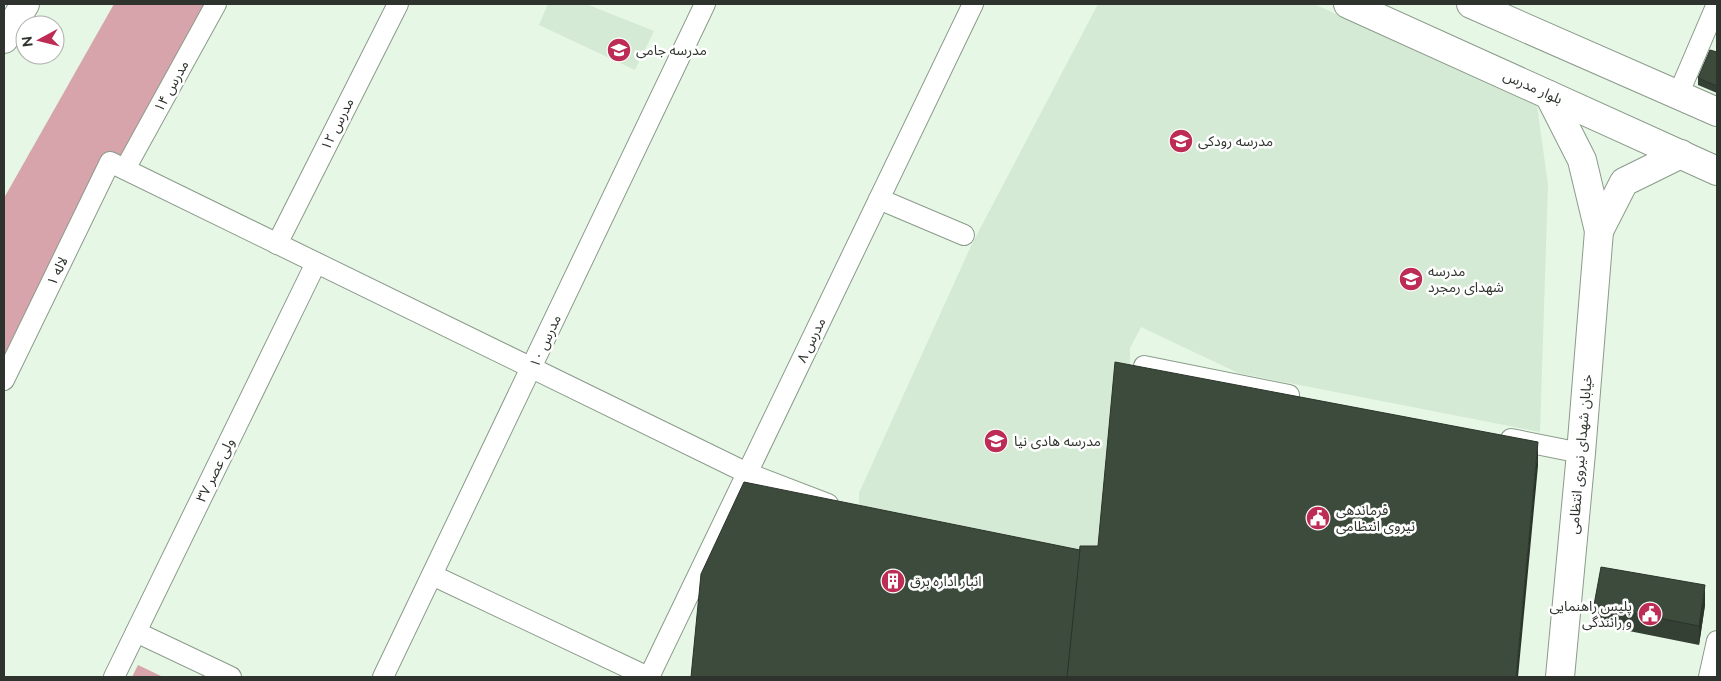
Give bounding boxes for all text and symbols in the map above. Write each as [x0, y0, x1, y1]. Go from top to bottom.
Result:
north arrow [15, 15, 65, 65]
text: N [19, 35, 36, 48]
school or university icon: مدرسه جامی [606, 37, 632, 63]
place label: مدرسه جامی [636, 42, 707, 59]
street label: مدرس ۱۴ [150, 58, 192, 115]
street label: بلوار مدرس [1501, 67, 1565, 108]
street label: مدرس ۱۲ [317, 95, 358, 153]
school or university icon: مدرسه رودکی [1168, 128, 1194, 154]
place label: مدرسه رودکی [1198, 133, 1273, 150]
street label: لاله ۱ [43, 254, 71, 288]
place label: مدرسه شهدای رمجرد [1428, 263, 1504, 296]
school or university icon: مدرسه شهدای رمجرد [1398, 266, 1424, 292]
street label: مدرس ۱۰ [526, 312, 565, 370]
street label: مدرس ۸ [793, 315, 830, 366]
street label: خیابان شهدای نیروی انتظامی [1565, 373, 1596, 535]
school or university icon: مدرسه هادی نیا [983, 428, 1009, 454]
place label: مدرسه هادی نیا [1014, 433, 1101, 450]
street label: ولی عصر ۳۷ [193, 435, 238, 505]
place label: فرماندهی نیروی انتظامی [1336, 502, 1415, 535]
public building icon: فرماندهی نیروی انتظامی [1305, 505, 1331, 531]
building icon: انبار اداره برق [880, 568, 906, 594]
place label: انبار اداره برق [910, 573, 982, 590]
place label: پلیس راهنمایی و رانندگی [1549, 598, 1632, 631]
public building icon: پلیس راهنمایی و رانندگی [1637, 601, 1663, 627]

